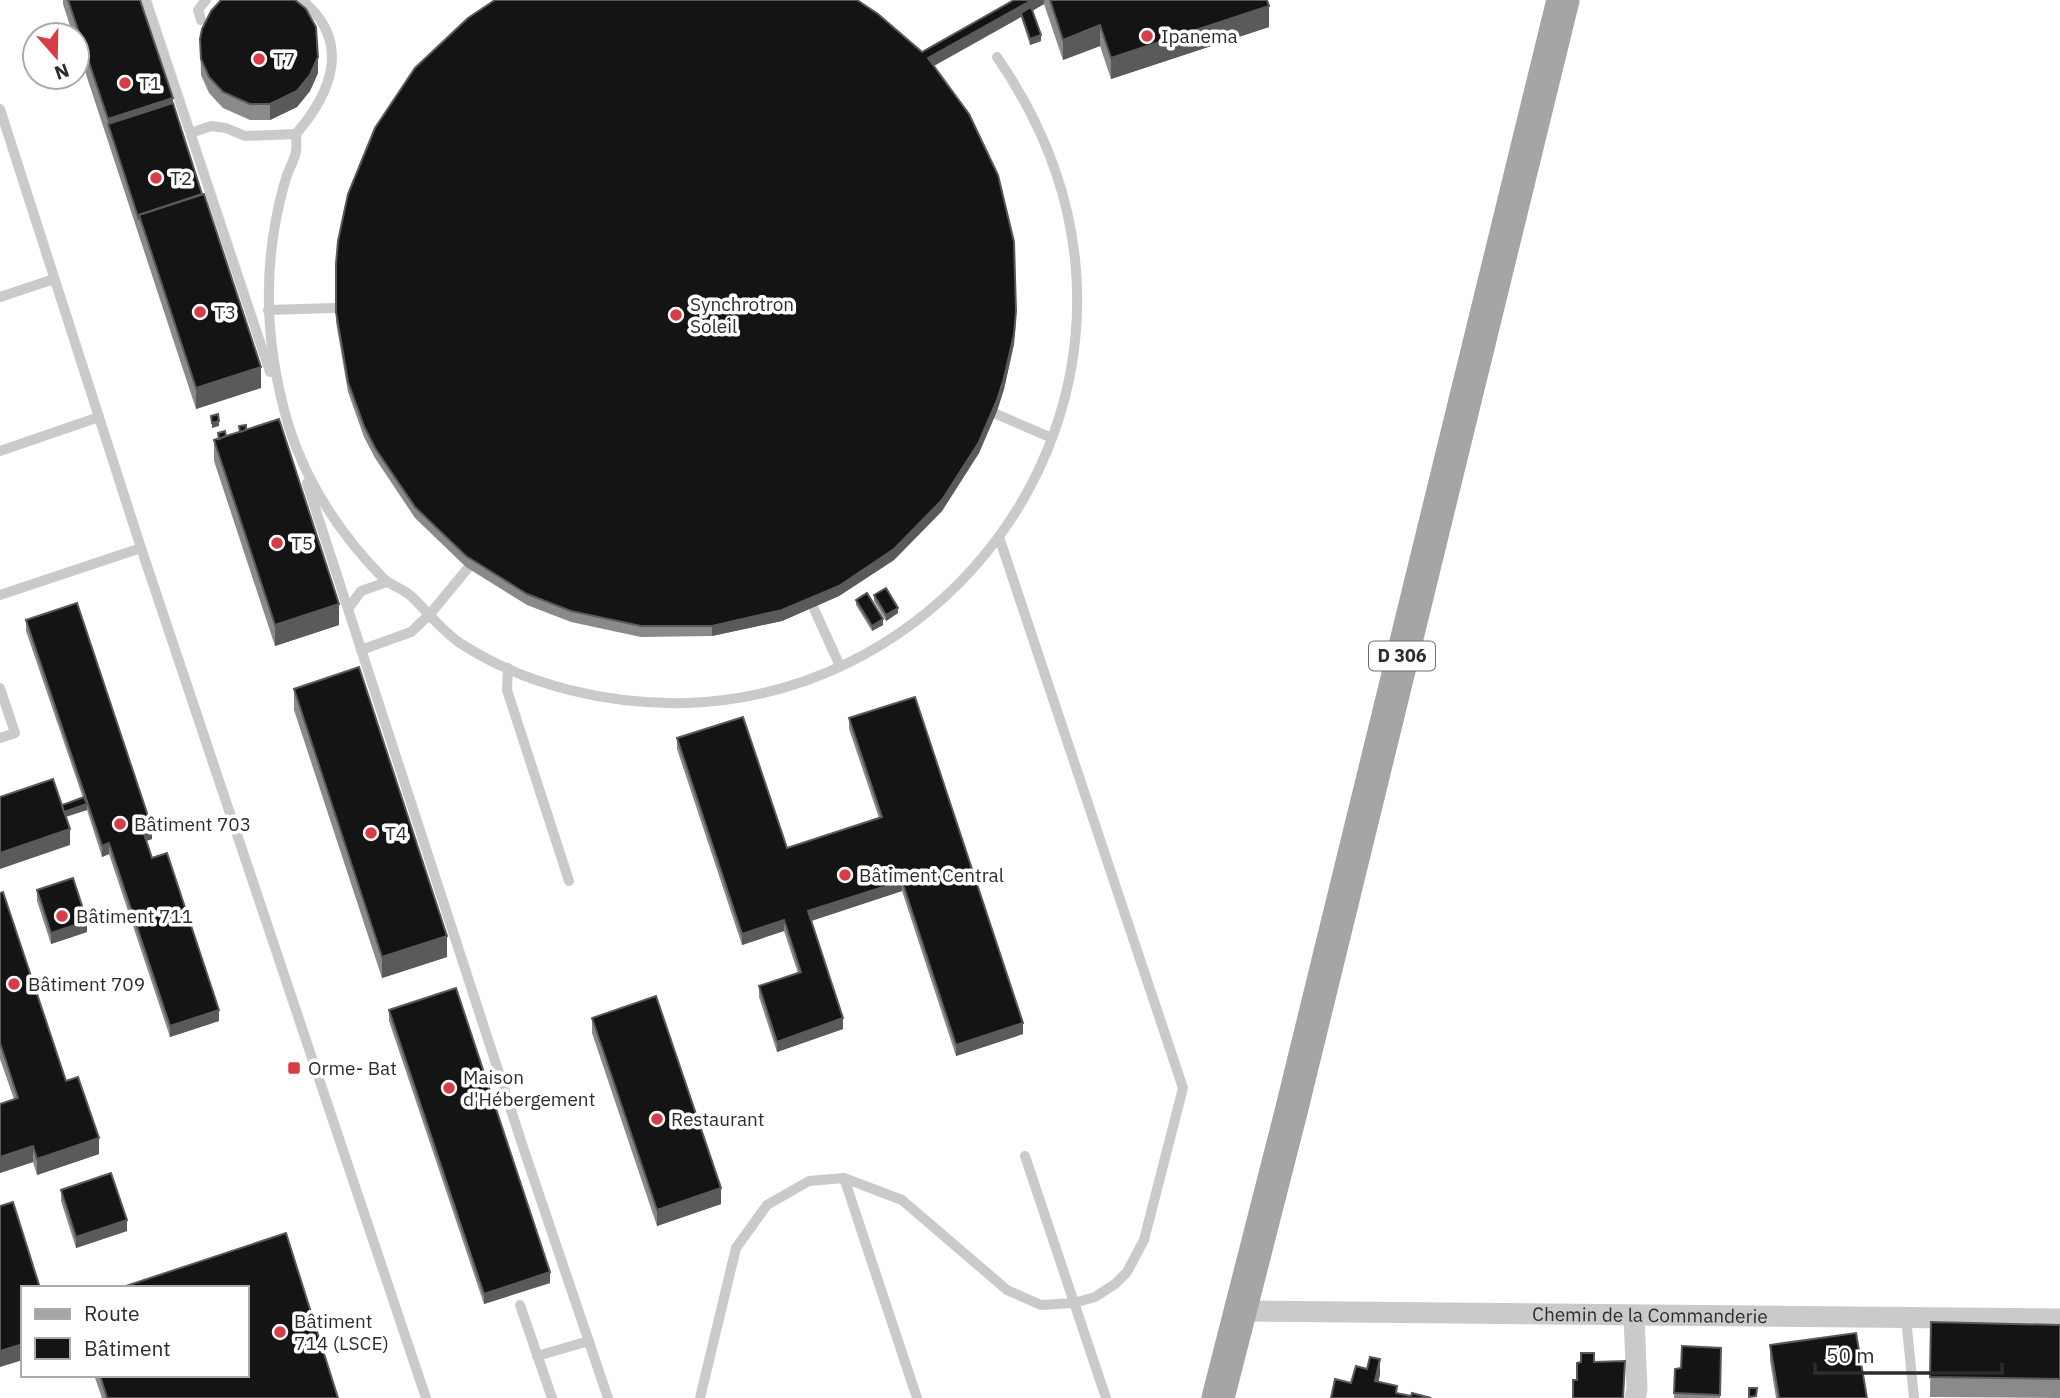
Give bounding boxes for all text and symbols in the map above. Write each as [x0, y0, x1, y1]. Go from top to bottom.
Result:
north arrow [21, 21, 91, 91]
place label: Ipanema [1161, 24, 1238, 48]
marker: Ipanema [1139, 28, 1155, 44]
place label: T7 [273, 47, 295, 71]
marker: T7 [251, 51, 267, 67]
text: N [51, 58, 72, 86]
place label: T1 [139, 71, 161, 95]
marker: T1 [117, 75, 133, 91]
place label: T2 [170, 166, 192, 190]
marker: T2 [148, 170, 164, 186]
place label: Synchrotron Soleil [690, 292, 794, 338]
place label: T3 [214, 300, 236, 324]
marker: T3 [192, 304, 208, 320]
marker: Synchrotron Soleil [668, 307, 684, 323]
place label: T5 [291, 531, 313, 555]
marker: T5 [269, 535, 285, 551]
road number: D 306 [1369, 642, 1435, 670]
place label: Bâtiment 703 [134, 812, 251, 836]
marker: Bâtiment 703 [112, 816, 128, 832]
place label: T4 [385, 821, 407, 845]
marker: T4 [363, 825, 379, 841]
place label: Bâtiment Central [859, 863, 1004, 887]
marker: Bâtiment Central [837, 867, 853, 883]
place label: Bâtiment 711 [76, 904, 193, 928]
marker: Bâtiment 711 [54, 908, 70, 924]
place label: Bâtiment 709 [28, 972, 145, 996]
marker: Bâtiment 709 [6, 976, 22, 992]
place label: Orme- Bat [308, 1056, 397, 1080]
marker: Orme- Bat [286, 1060, 302, 1076]
place label: Maison d'Hébergement [463, 1065, 595, 1111]
marker: Maison d'Hébergement [441, 1080, 457, 1096]
place label: Restaurant [671, 1107, 765, 1131]
marker: Restaurant [649, 1111, 665, 1127]
legend [21, 1286, 248, 1377]
text: Route [84, 1299, 140, 1327]
street label: Chemin de la Commanderie [1532, 1302, 1768, 1328]
place label: Bâtiment 714 (LSCE) [294, 1309, 389, 1355]
marker: Bâtiment 714 (LSCE) [272, 1324, 288, 1340]
scale bar [1815, 1332, 2002, 1376]
text: Bâtiment [84, 1334, 171, 1362]
text: 50 m [1826, 1341, 1875, 1369]

